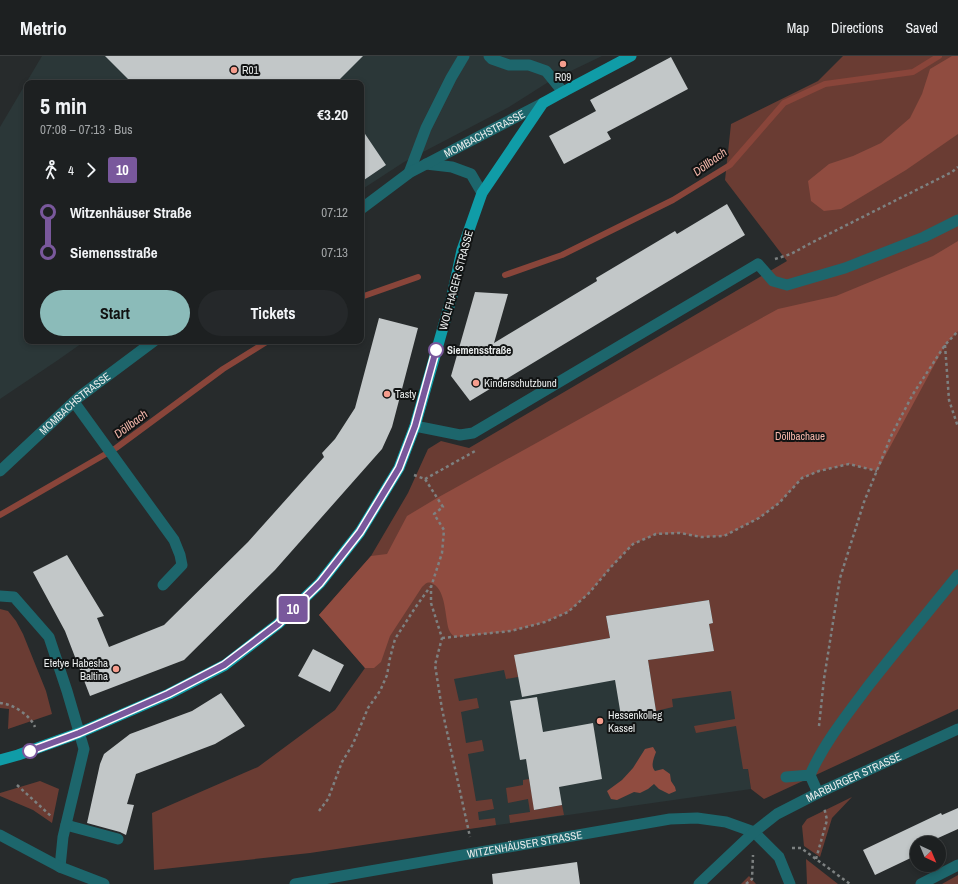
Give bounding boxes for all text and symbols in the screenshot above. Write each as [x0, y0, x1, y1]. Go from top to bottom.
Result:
text: Metrio [20, 15, 67, 41]
text: Map [787, 19, 809, 37]
text: Directions [831, 19, 883, 37]
text: Saved [905, 19, 938, 37]
marker: R09 [558, 59, 568, 69]
place label: R01 [242, 63, 259, 77]
marker: R01 [229, 65, 239, 75]
place label: R09 [555, 70, 571, 84]
text: 5 min [40, 91, 87, 121]
text: €3.20 [317, 104, 348, 125]
street label: MOMBACHSTRASSE [442, 107, 527, 161]
text: 07:08 – 07:13 · Bus [40, 121, 132, 138]
water label: Döllbach [690, 144, 730, 180]
icon: walk [40, 159, 62, 181]
icon: forward [80, 159, 102, 181]
text: 10 [116, 161, 129, 179]
text: 4 [68, 162, 74, 179]
text: Witzenhäuser Straße [70, 202, 192, 223]
text: 07:12 [321, 204, 348, 221]
street label: WOLFHAGER STRASSE [436, 229, 476, 331]
text: Siemensstraße [70, 242, 158, 263]
text: 07:13 [321, 244, 348, 261]
button: Start [40, 290, 190, 336]
button: Tickets [198, 290, 348, 336]
marker: Siemensstraße [428, 342, 444, 358]
place label: Siemensstraße [447, 343, 511, 357]
street label: MOMBACHSTRASSE [36, 369, 113, 438]
place label: Kinderschutzbund [484, 376, 557, 390]
marker: Kinderschutzbund [471, 378, 481, 388]
place label: Tasty [395, 387, 417, 401]
marker: Tasty [382, 389, 392, 399]
water label: Döllbach [111, 406, 151, 442]
park label: Döllbachaue [775, 429, 825, 443]
line badge: 10 [275, 596, 311, 622]
text: 10 [287, 600, 299, 618]
place label: Etetye Habesha Baltina [44, 656, 108, 683]
marker: Etetye Habesha Baltina [111, 664, 121, 674]
place label: Hessenkolleg Kassel [608, 708, 662, 735]
marker: Hessenkolleg Kassel [595, 716, 605, 726]
unlabelled marker [22, 743, 38, 759]
street label: MARBURGER STRASSE [804, 749, 903, 805]
street label: WITZENHÄUSER STRASSE [466, 827, 583, 861]
north arrow [910, 836, 946, 872]
map controls [910, 836, 946, 872]

